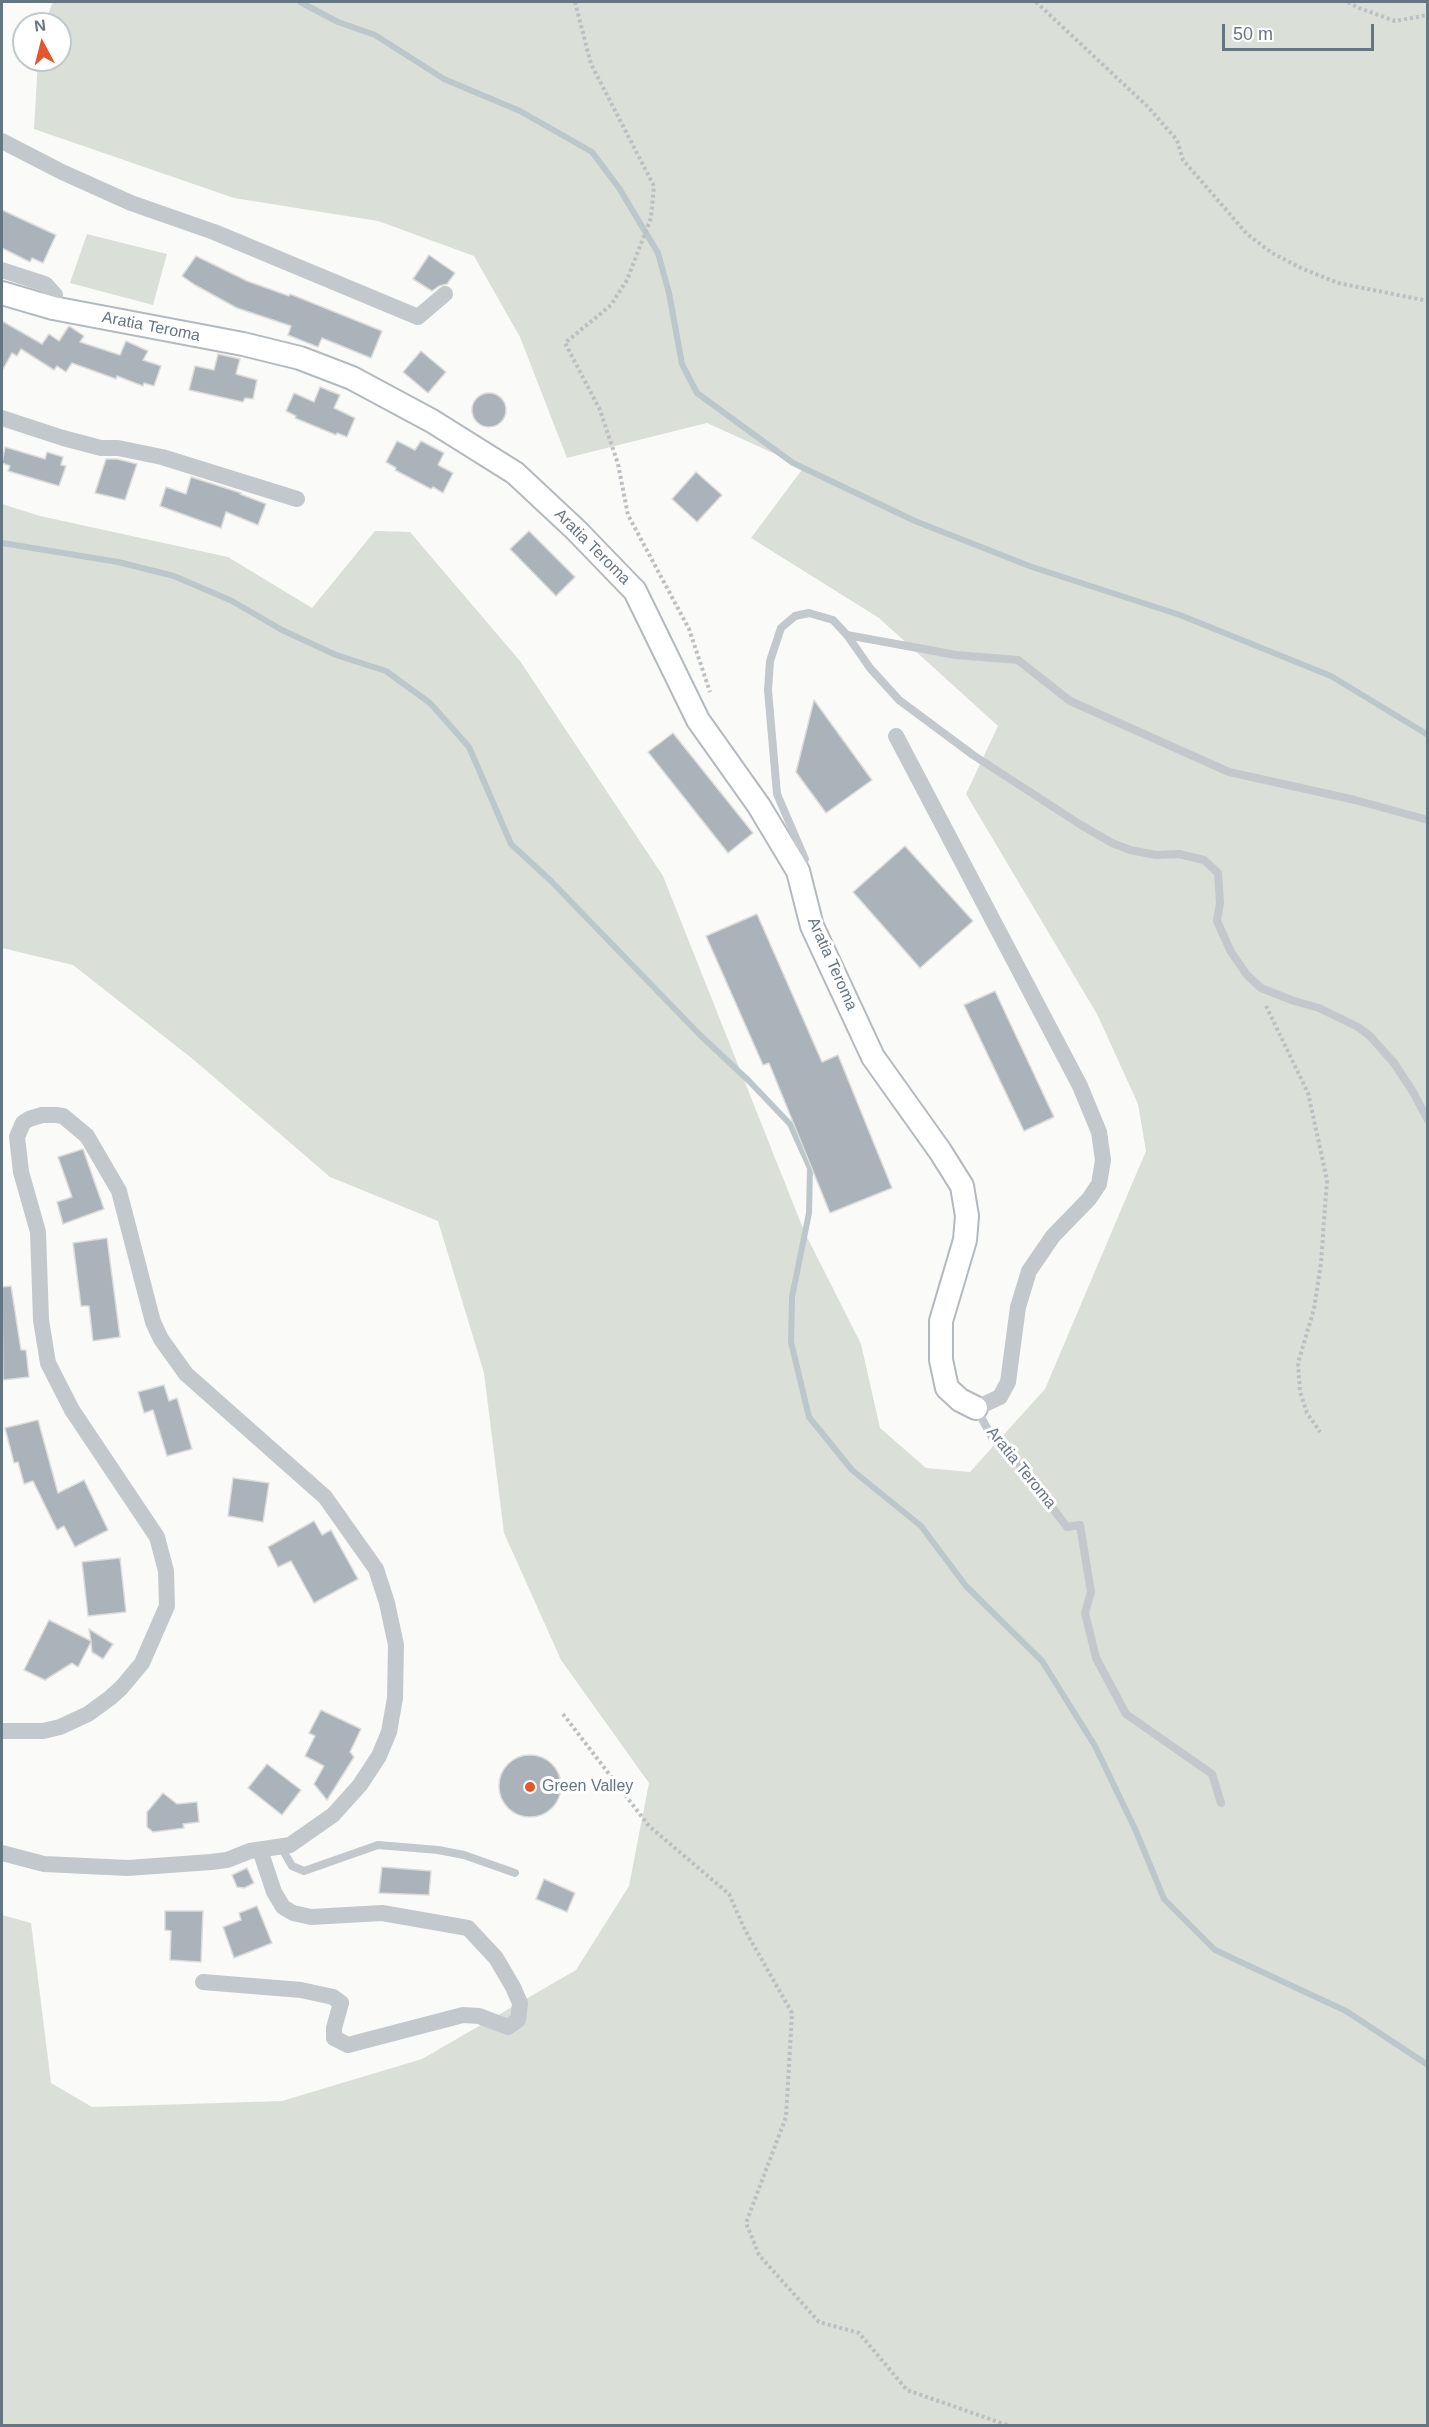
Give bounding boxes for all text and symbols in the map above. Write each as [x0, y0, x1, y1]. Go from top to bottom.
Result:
north arrow [12, 12, 72, 72]
scale bar [1225, 12, 1376, 50]
text: N [33, 16, 47, 35]
text: 50 m [1233, 24, 1273, 44]
street label: Aratia Teroma [100, 308, 202, 346]
street label: Aratia Teroma [550, 505, 634, 589]
street label: Aratia Teroma [803, 915, 861, 1013]
street label: Aratia Teroma [982, 1423, 1060, 1513]
place label: Green Valley [542, 1777, 633, 1797]
marker: Green Valley [523, 1780, 537, 1794]

